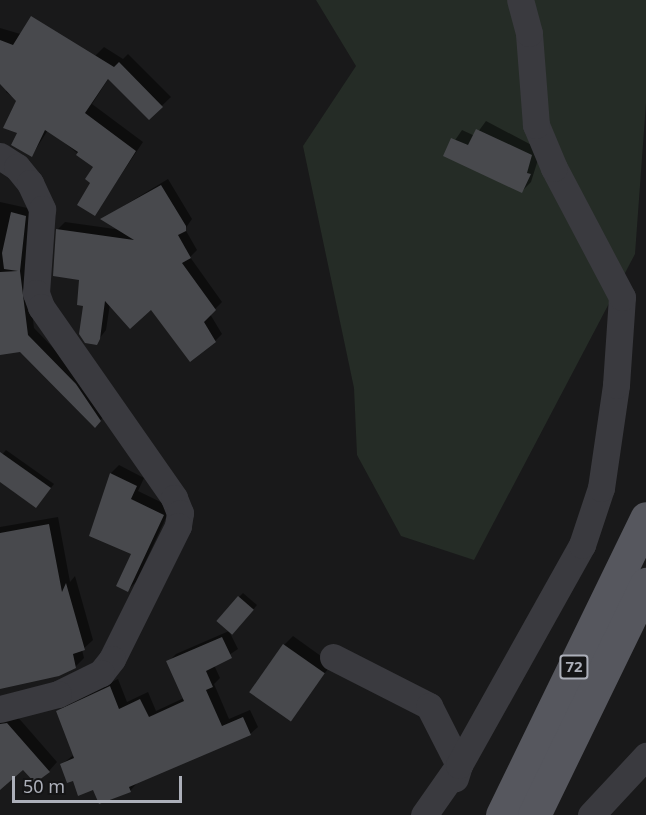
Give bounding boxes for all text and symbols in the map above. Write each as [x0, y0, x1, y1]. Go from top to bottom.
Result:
road number: 72 [559, 655, 589, 679]
scale bar [15, 764, 184, 802]
text: 50 m [23, 774, 65, 798]

